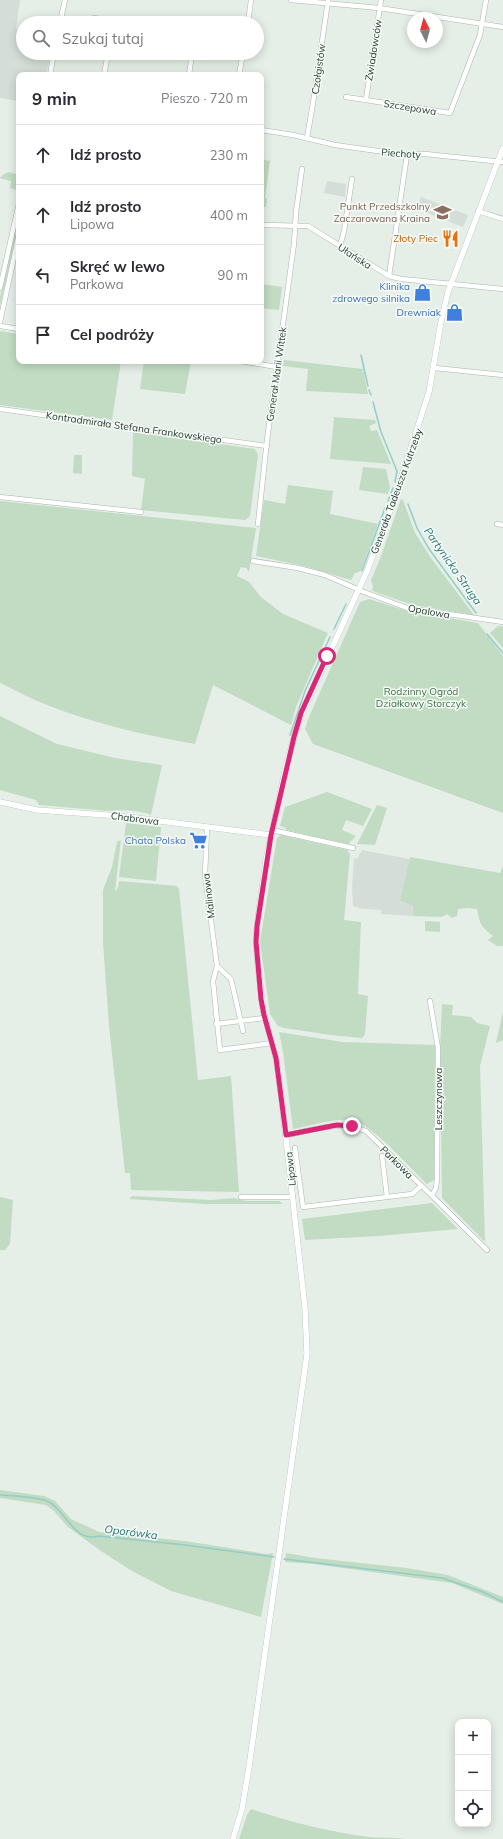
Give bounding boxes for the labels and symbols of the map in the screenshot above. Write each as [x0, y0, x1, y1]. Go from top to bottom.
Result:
north arrow [407, 12, 443, 48]
street label: Zwiadowców [362, 18, 385, 82]
street label: Czołgistów [309, 43, 329, 95]
street label: Szczepowa [383, 97, 437, 118]
street label: Piechoty [381, 146, 422, 161]
place label: Punkt Przedszkolny Zaczarowana Kraina [334, 200, 431, 225]
school or university icon: Punkt Przedszkolny Zaczarowana Kraina [433, 202, 453, 222]
restaurant icon: Złoty Piec [441, 228, 461, 248]
place label: Złoty Piec [393, 232, 438, 245]
street label: Ułańska [335, 241, 374, 272]
place label: Klinika zdrowego silnika [332, 280, 410, 305]
shop icon: Klinika zdrowego silnika [413, 282, 433, 302]
shop icon: Drewniak [444, 302, 464, 322]
place label: Drewniak [397, 306, 442, 319]
street label: Generał Marii Wittek [263, 325, 290, 422]
street label: Kontradmirała Stefana Frankowskiego [45, 409, 223, 446]
street label: Generała Tadeusza Kutrzeby [368, 426, 426, 556]
water label: Partynicka Struga [421, 525, 485, 608]
street label: Opalowa [407, 601, 451, 622]
route start [318, 647, 336, 665]
park label: Rodzinny Ogród Działkowy Storczyk [376, 685, 467, 710]
street label: Chabrowa [110, 809, 160, 828]
supermarket icon: Chata Polska [189, 830, 209, 850]
place label: Chata Polska [125, 834, 186, 847]
street label: Malinowa [199, 873, 218, 919]
street label: Leszczynowa [432, 1068, 445, 1130]
route end [343, 1117, 361, 1135]
street label: Parkowa [377, 1143, 416, 1182]
street label: Lipowa [282, 1151, 299, 1187]
water label: Oporówka [104, 1522, 159, 1542]

